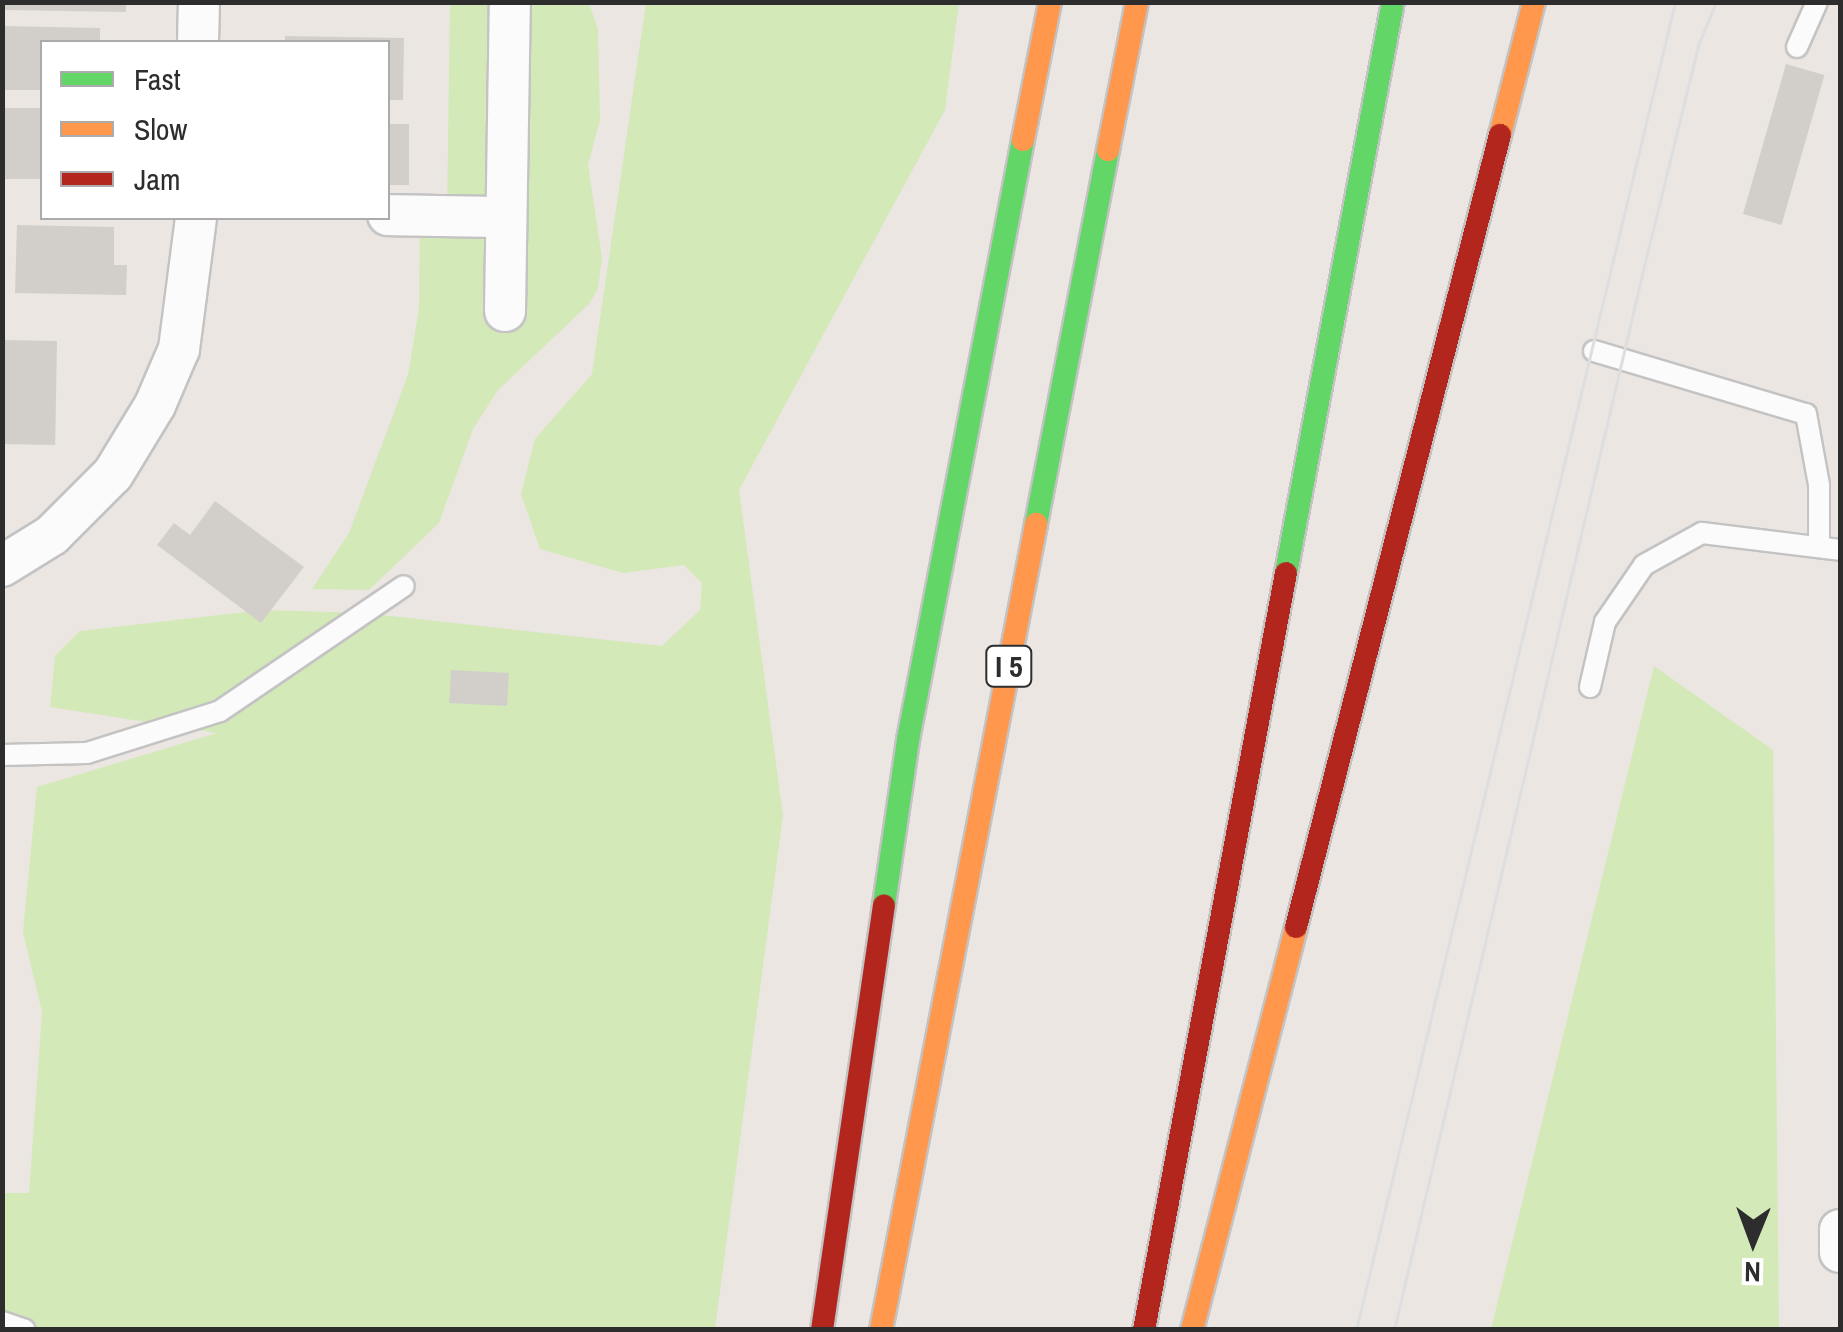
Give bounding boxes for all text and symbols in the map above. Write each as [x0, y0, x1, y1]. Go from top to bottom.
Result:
legend [40, 40, 390, 220]
text: Fast [134, 59, 181, 99]
text: Slow [134, 109, 187, 149]
text: Jam [134, 159, 180, 199]
road number: I 5 [984, 641, 1034, 691]
north arrow [1703, 1192, 1803, 1292]
text: N [1744, 1253, 1761, 1291]

